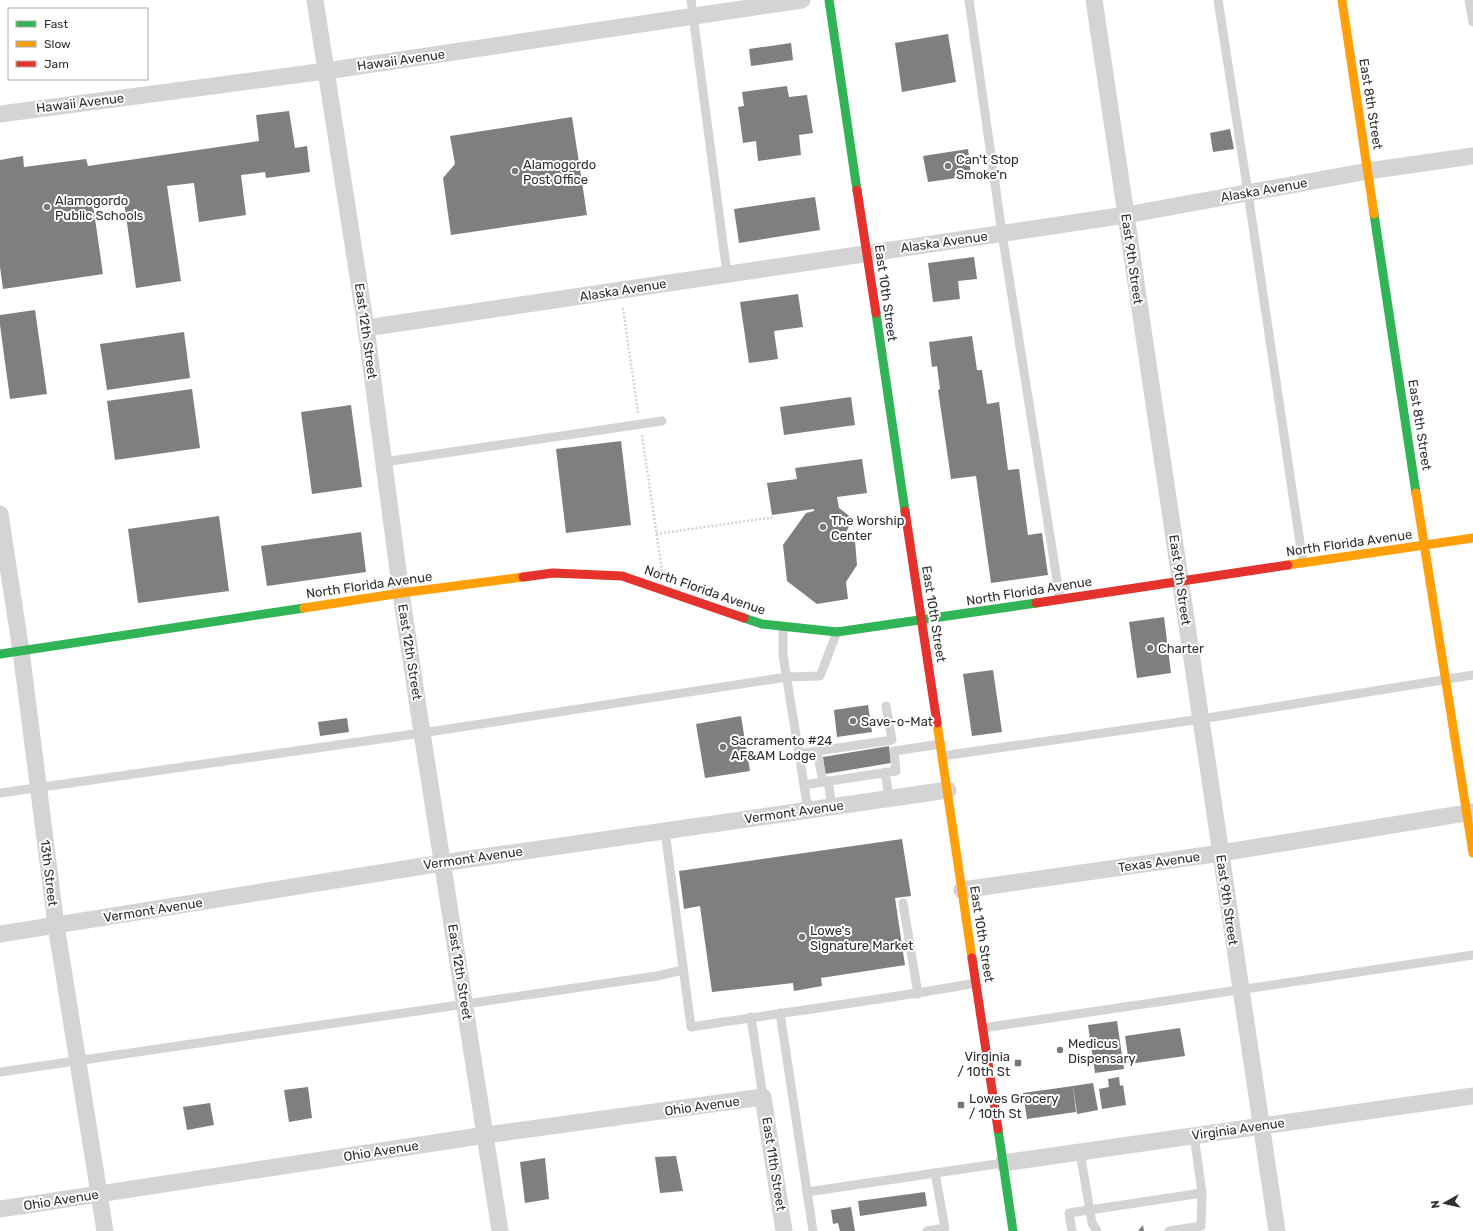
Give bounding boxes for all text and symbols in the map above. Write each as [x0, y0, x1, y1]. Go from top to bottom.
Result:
legend [8, 8, 148, 80]
text: Fast [44, 17, 68, 31]
text: Slow [44, 37, 71, 51]
street label: Hawaii Avenue [356, 46, 446, 74]
text: Jam [44, 57, 69, 71]
street label: East 8th Street [1356, 57, 1386, 151]
street label: Hawaii Avenue [35, 90, 125, 116]
place label: Can't Stop Smoke'n [956, 152, 1019, 182]
place label: Alamogordo Post Office [523, 157, 596, 187]
marker: Can't Stop Smoke'n [943, 161, 953, 171]
marker: Alamogordo Post Office [510, 166, 520, 176]
street label: Alaska Avenue [1219, 175, 1309, 205]
place label: Alamogordo Public Schools [55, 193, 144, 223]
marker: Alamogordo Public Schools [42, 202, 52, 212]
street label: East 9th Street [1118, 213, 1146, 305]
street label: Alaska Avenue [899, 228, 989, 256]
street label: East 10th Street [872, 244, 900, 342]
street label: Alaska Avenue [578, 276, 668, 304]
street label: East 12th Street [352, 282, 380, 380]
street label: East 8th Street [1405, 378, 1435, 472]
place label: The Worship Center [831, 513, 905, 543]
marker: The Worship Center [818, 522, 828, 532]
street label: North Florida Avenue [1285, 527, 1413, 559]
street label: East 9th Street [1166, 534, 1194, 626]
street label: North Florida Avenue [642, 562, 768, 618]
street label: East 10th Street [919, 565, 949, 663]
street label: North Florida Avenue [305, 569, 433, 601]
street label: North Florida Avenue [965, 574, 1093, 608]
street label: East 12th Street [395, 603, 425, 701]
place label: Charter [1158, 641, 1204, 656]
marker: Charter [1145, 643, 1155, 653]
place label: Save-o-Mat [861, 714, 933, 729]
marker: Save-o-Mat [848, 716, 858, 726]
place label: Sacramento #24 AF&AM Lodge [731, 733, 832, 764]
marker: Sacramento #24 AF&AM Lodge [718, 742, 728, 752]
street label: Vermont Avenue [743, 798, 845, 826]
street label: 13th Street [37, 839, 61, 907]
street label: Vermont Avenue [422, 844, 524, 872]
street label: Texas Avenue [1117, 849, 1201, 875]
street label: East 9th Street [1213, 854, 1241, 946]
street label: East 10th Street [967, 885, 997, 983]
street label: Vermont Avenue [102, 895, 204, 925]
street label: East 12th Street [445, 923, 475, 1021]
place label: Lowe's Signature Market [810, 923, 913, 954]
marker: Lowe's Signature Market [797, 932, 807, 942]
place label: Medicus Dispensary [1068, 1036, 1136, 1066]
marker: Medicus Dispensary [1055, 1045, 1065, 1055]
place label: Virginia / 10th St [957, 1049, 1010, 1079]
marker: Virginia / 10th St [1013, 1058, 1023, 1068]
place label: Lowes Grocery / 10th St [969, 1091, 1059, 1121]
street label: Ohio Avenue [663, 1093, 741, 1119]
marker: Lowes Grocery / 10th St [956, 1100, 966, 1110]
street label: Virginia Avenue [1190, 1115, 1286, 1144]
street label: East 11th Street [759, 1116, 789, 1212]
street label: Ohio Avenue [342, 1138, 420, 1164]
north arrow [1425, 1183, 1465, 1223]
street label: Ohio Avenue [22, 1187, 100, 1213]
text: N [1429, 1199, 1443, 1209]

